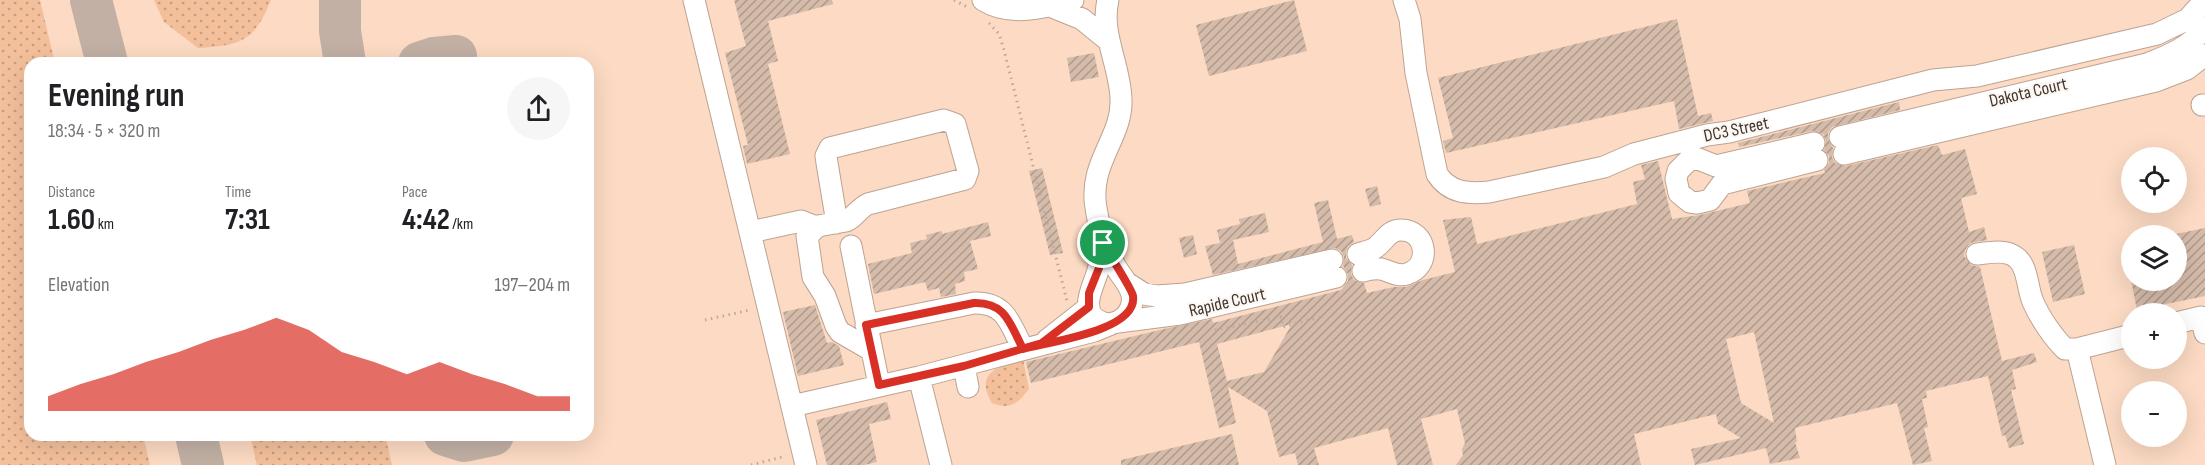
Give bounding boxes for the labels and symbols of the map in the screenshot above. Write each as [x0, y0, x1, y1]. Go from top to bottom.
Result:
street label: Dakota Court [1987, 73, 2070, 112]
street label: DC3 Street [1702, 112, 1771, 147]
pin [1077, 217, 1128, 268]
street label: Rapide Court [1187, 283, 1268, 321]

